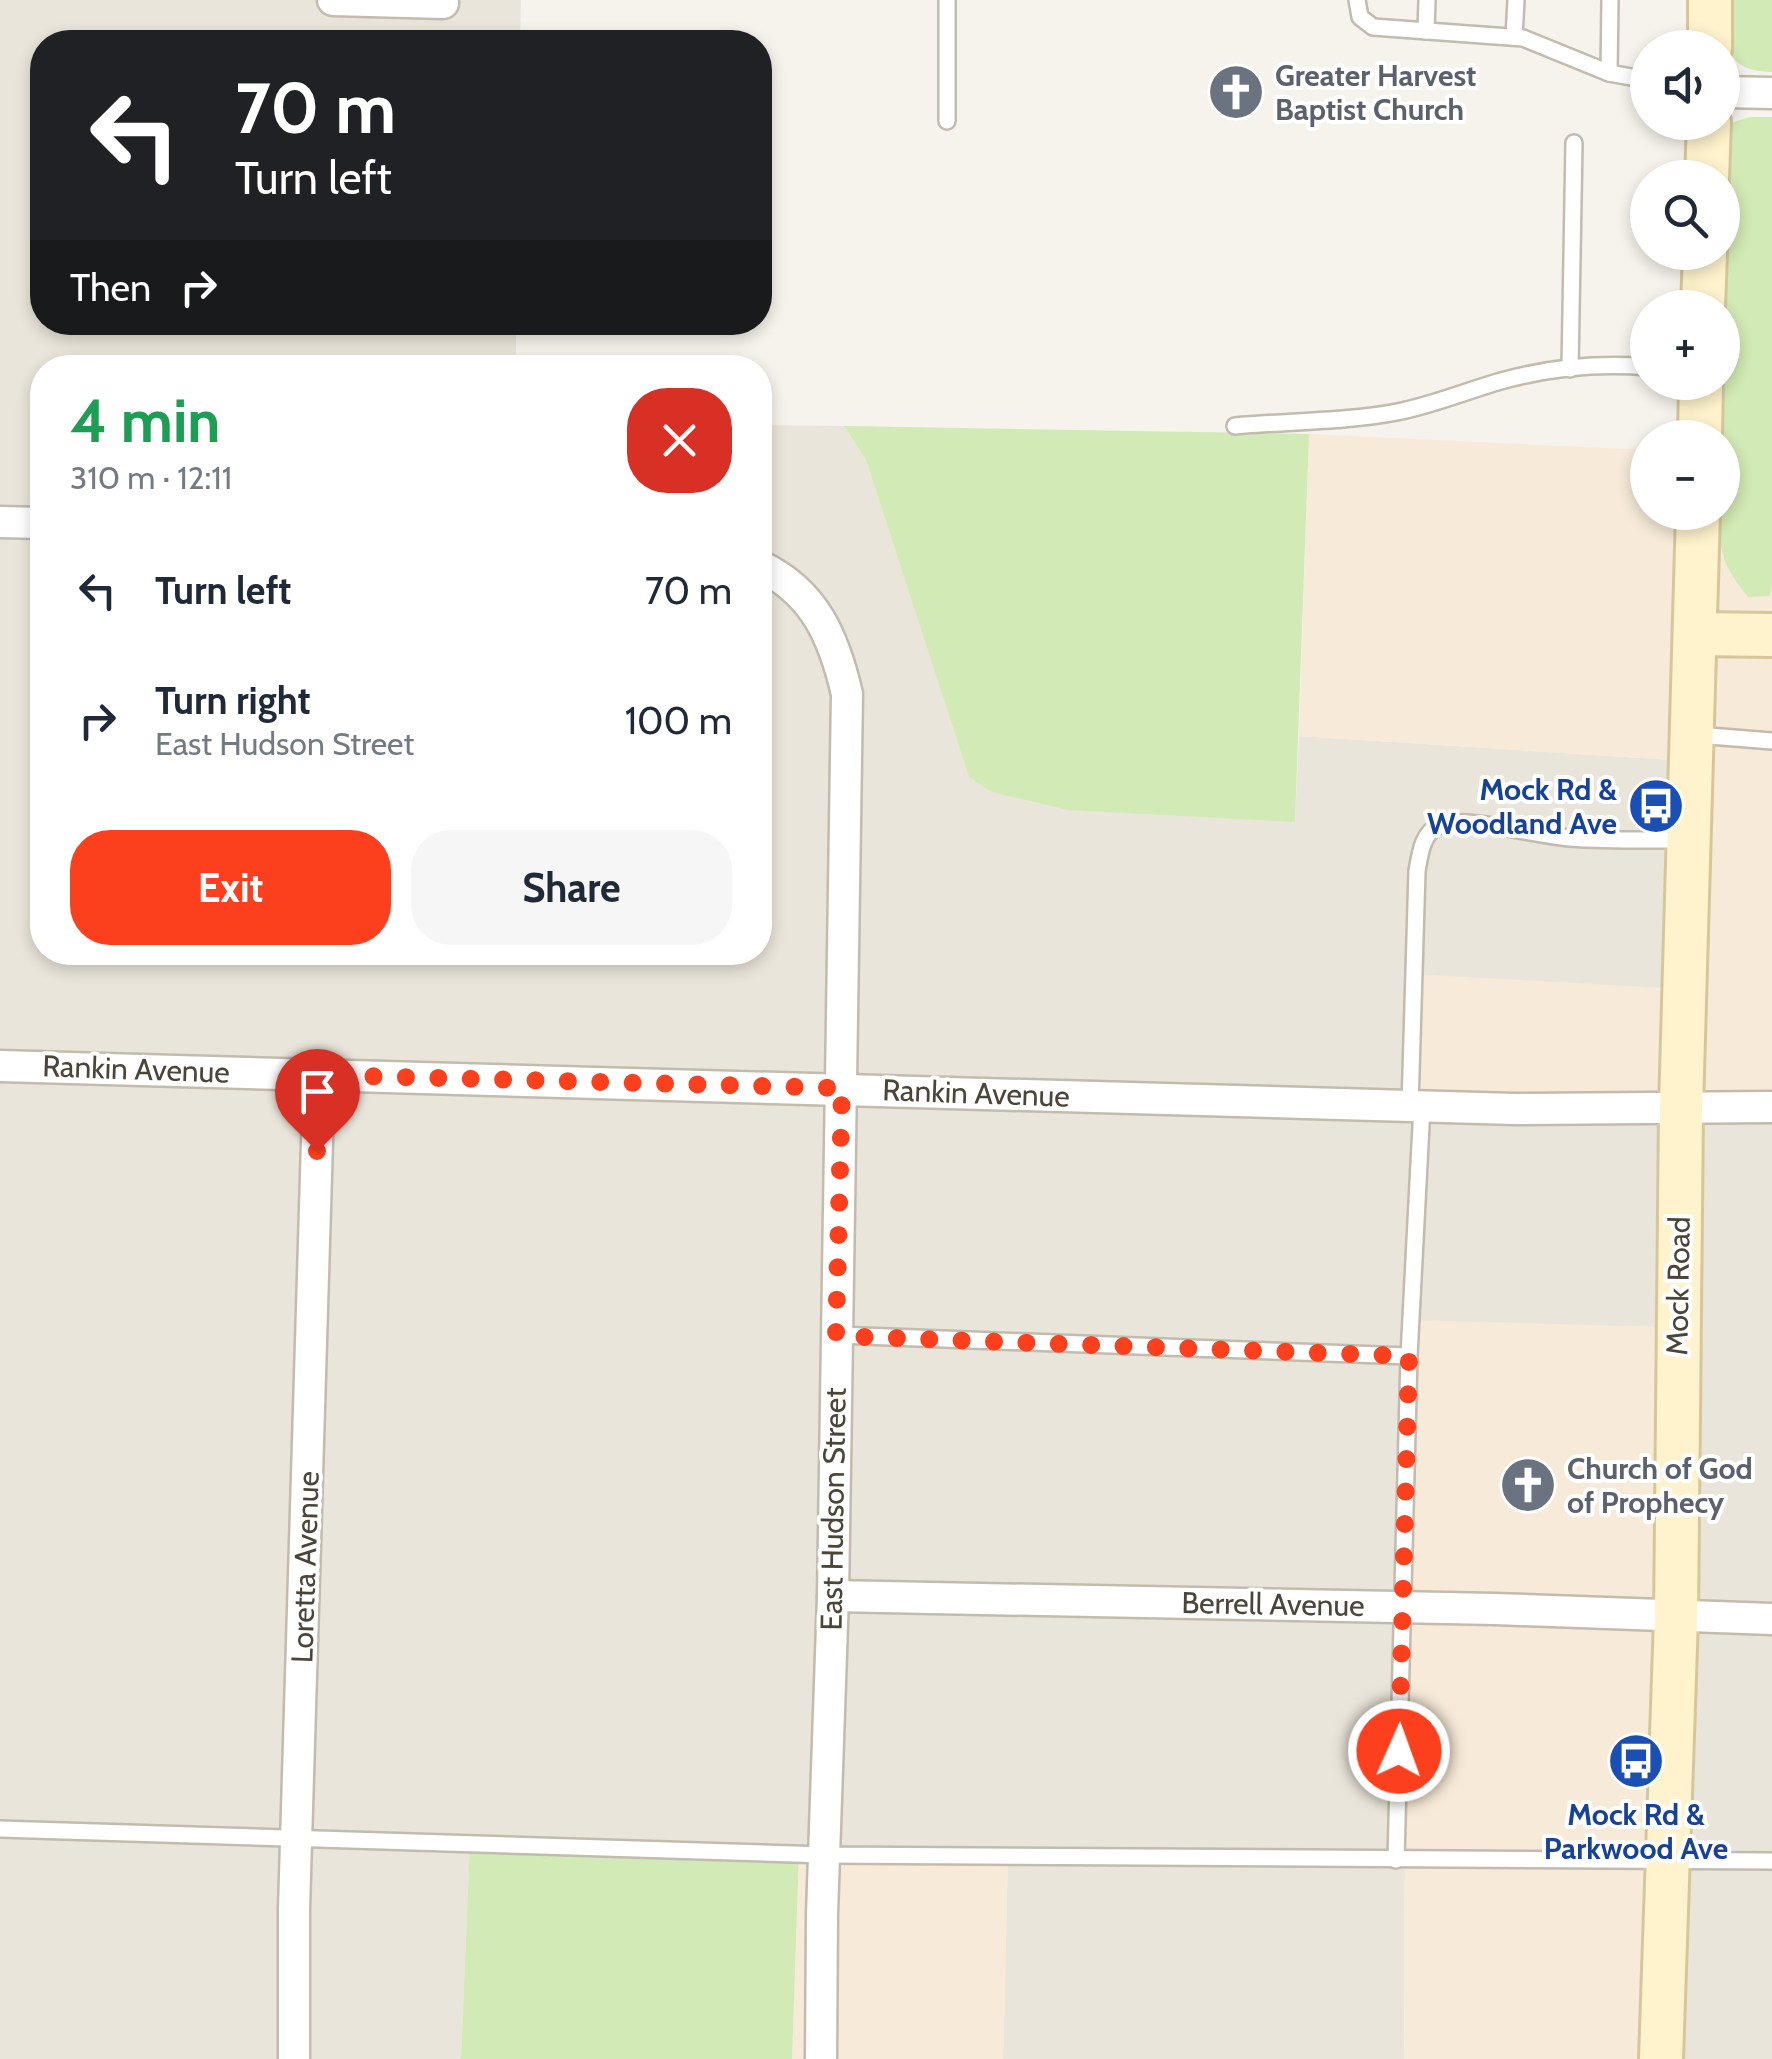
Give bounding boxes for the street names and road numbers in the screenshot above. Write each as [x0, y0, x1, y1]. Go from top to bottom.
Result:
street label: Rankin Avenue [42, 1047, 230, 1091]
street label: Rankin Avenue [882, 1071, 1070, 1115]
street label: Mock Road [1658, 1216, 1698, 1356]
street label: East Hudson Street [812, 1387, 854, 1631]
street label: Loretta Avenue [283, 1470, 327, 1664]
street label: Berrell Avenue [1181, 1584, 1365, 1624]

